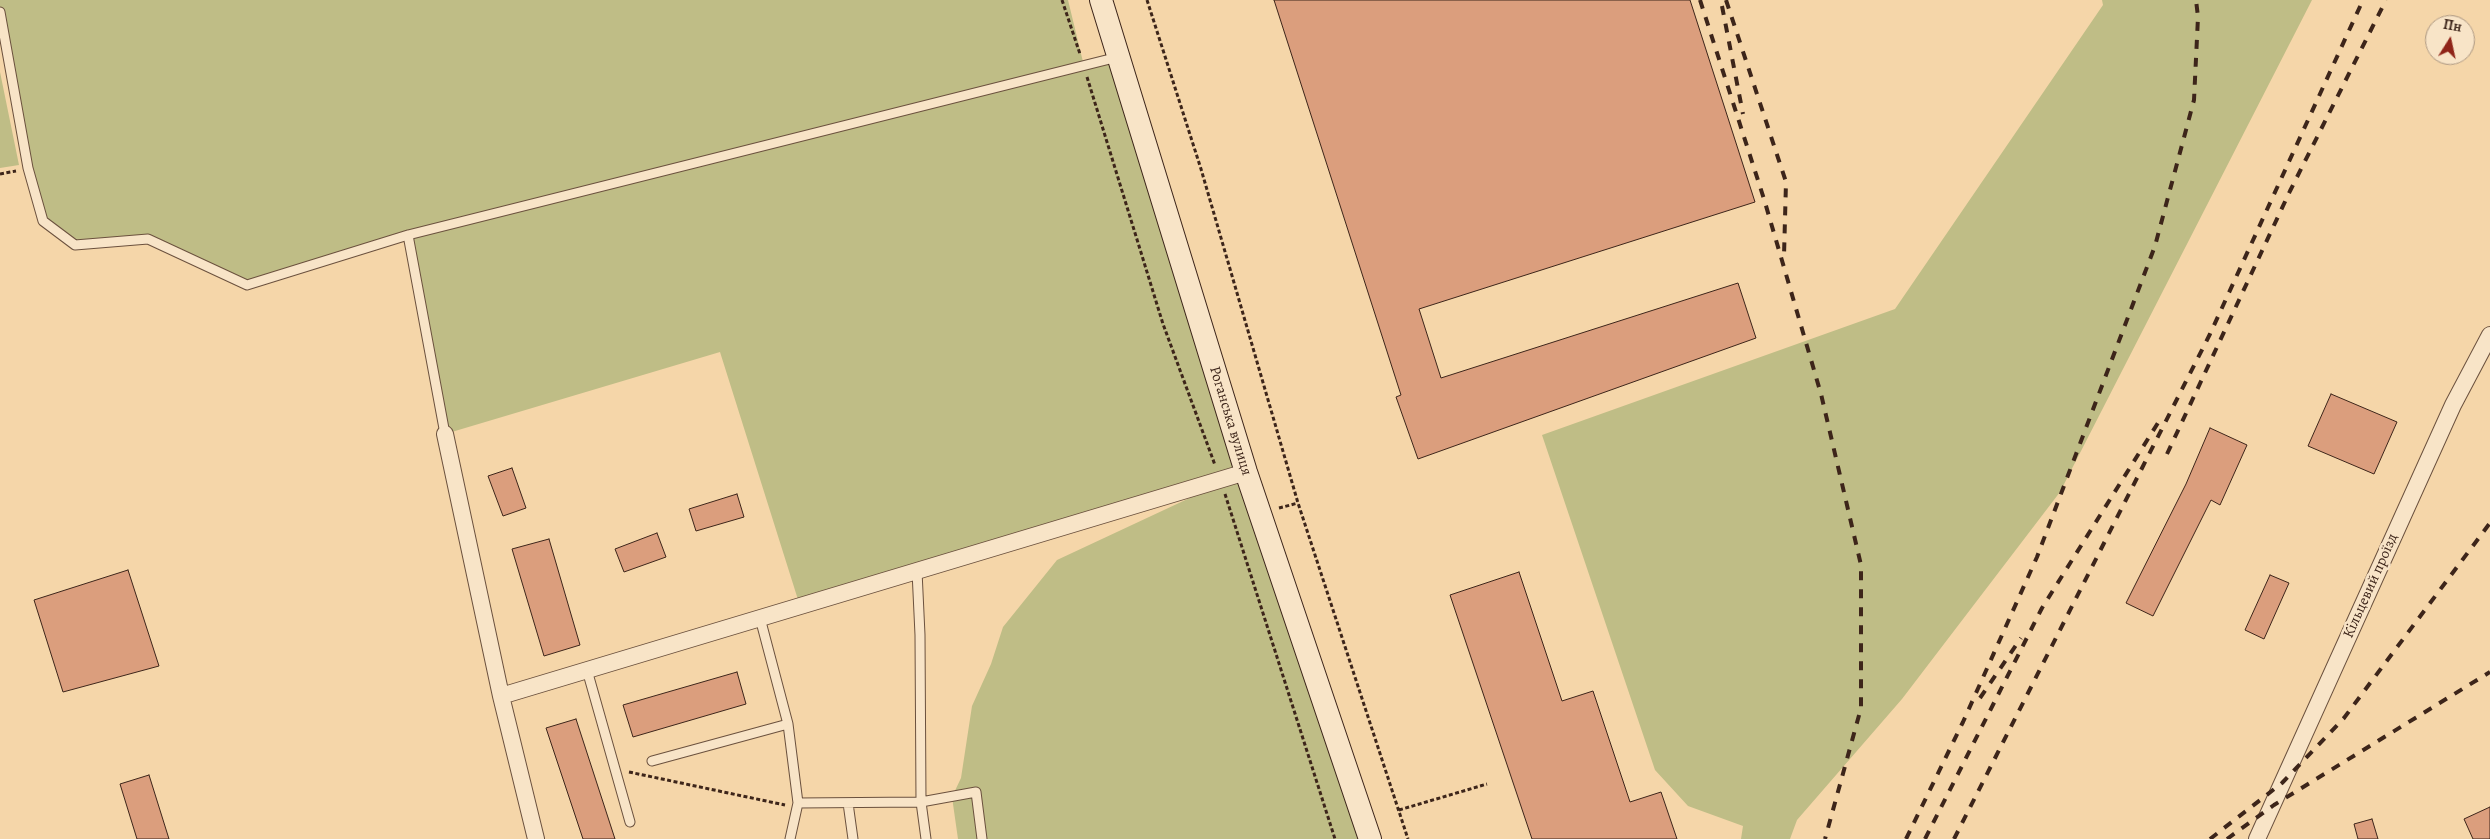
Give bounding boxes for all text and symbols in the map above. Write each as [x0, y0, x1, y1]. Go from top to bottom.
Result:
north arrow [2425, 15, 2475, 65]
text: Пн [2442, 15, 2463, 37]
street label: Роганська вулиця [1205, 364, 1255, 478]
street label: Кільцевий проїзд [2340, 531, 2402, 641]

